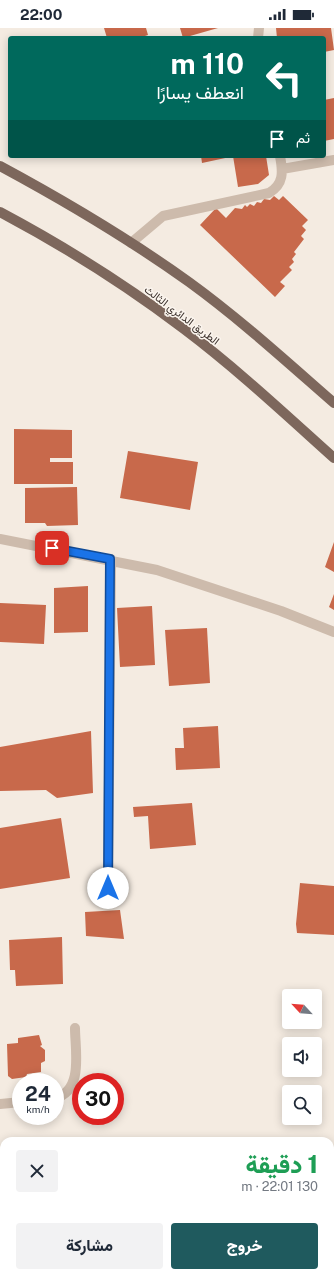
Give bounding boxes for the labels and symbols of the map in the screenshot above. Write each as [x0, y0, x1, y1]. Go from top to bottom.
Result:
street label: الطريق الدائري الثالث [140, 283, 222, 350]
pin [35, 531, 69, 565]
position arrow [87, 867, 129, 909]
north arrow [282, 989, 322, 1029]
speed limit sign: 30 [72, 1073, 124, 1125]

